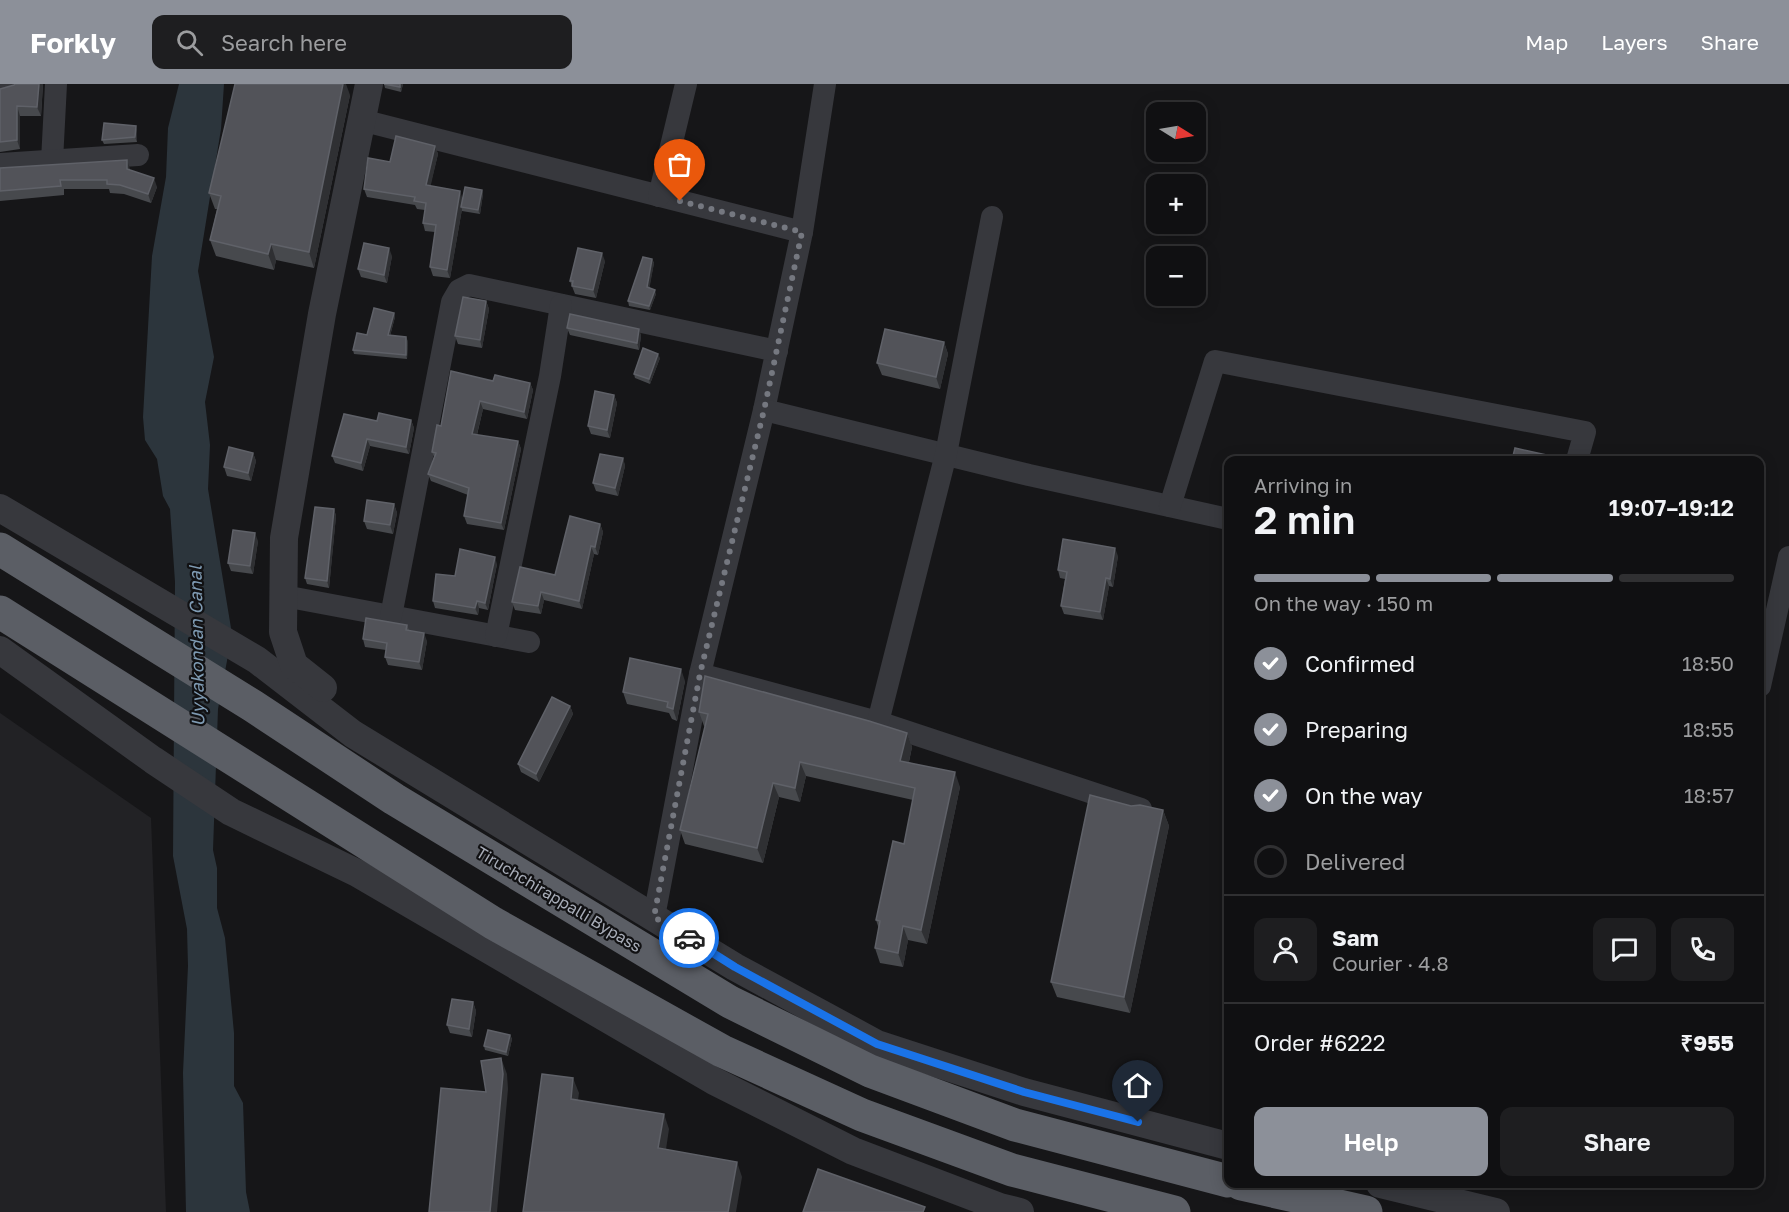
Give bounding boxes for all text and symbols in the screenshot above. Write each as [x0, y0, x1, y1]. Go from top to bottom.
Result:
search box [152, 15, 572, 69]
text: Forkly [30, 26, 116, 59]
icon: search [173, 26, 206, 59]
text: Search here [221, 29, 347, 56]
text: Map [1525, 29, 1568, 55]
text: Layers [1601, 29, 1668, 55]
text: Share [1701, 29, 1759, 55]
north arrow [1146, 102, 1206, 162]
map controls [1146, 102, 1206, 306]
pin [654, 139, 705, 201]
icon: bag [663, 148, 696, 181]
button: + [1146, 174, 1206, 234]
button: − [1146, 246, 1206, 306]
text: Arriving in [1254, 473, 1352, 497]
text: 19:07–19:12 [1609, 494, 1734, 521]
text: 2 min [1254, 496, 1355, 543]
water label: Uyyakondan Canal [184, 564, 208, 727]
text: On the way · 150 m [1254, 591, 1433, 615]
icon: check [1254, 647, 1287, 680]
text: Confirmed [1305, 650, 1415, 677]
text: 18:50 [1682, 651, 1734, 675]
icon: check [1254, 713, 1287, 746]
text: Preparing [1305, 716, 1408, 743]
text: 18:55 [1683, 717, 1734, 741]
icon: check [1254, 779, 1287, 812]
text: On the way [1305, 782, 1423, 809]
text: 18:57 [1684, 783, 1734, 807]
street label: Tiruchchirappalli Bypass [473, 842, 645, 956]
text: Delivered [1305, 848, 1405, 875]
courier [659, 908, 719, 968]
button: person [1254, 918, 1317, 981]
button: chat [1593, 918, 1656, 981]
button: phone [1671, 918, 1734, 981]
icon: car [673, 922, 706, 955]
text: Sam [1332, 924, 1379, 951]
text: Courier · 4.8 [1332, 951, 1449, 975]
text: Order #6222 [1254, 1029, 1386, 1056]
text: ₹955 [1681, 1029, 1734, 1056]
pin [1112, 1060, 1163, 1122]
icon: home [1121, 1069, 1154, 1102]
button: Help [1254, 1107, 1488, 1176]
button: Share [1500, 1107, 1734, 1176]

